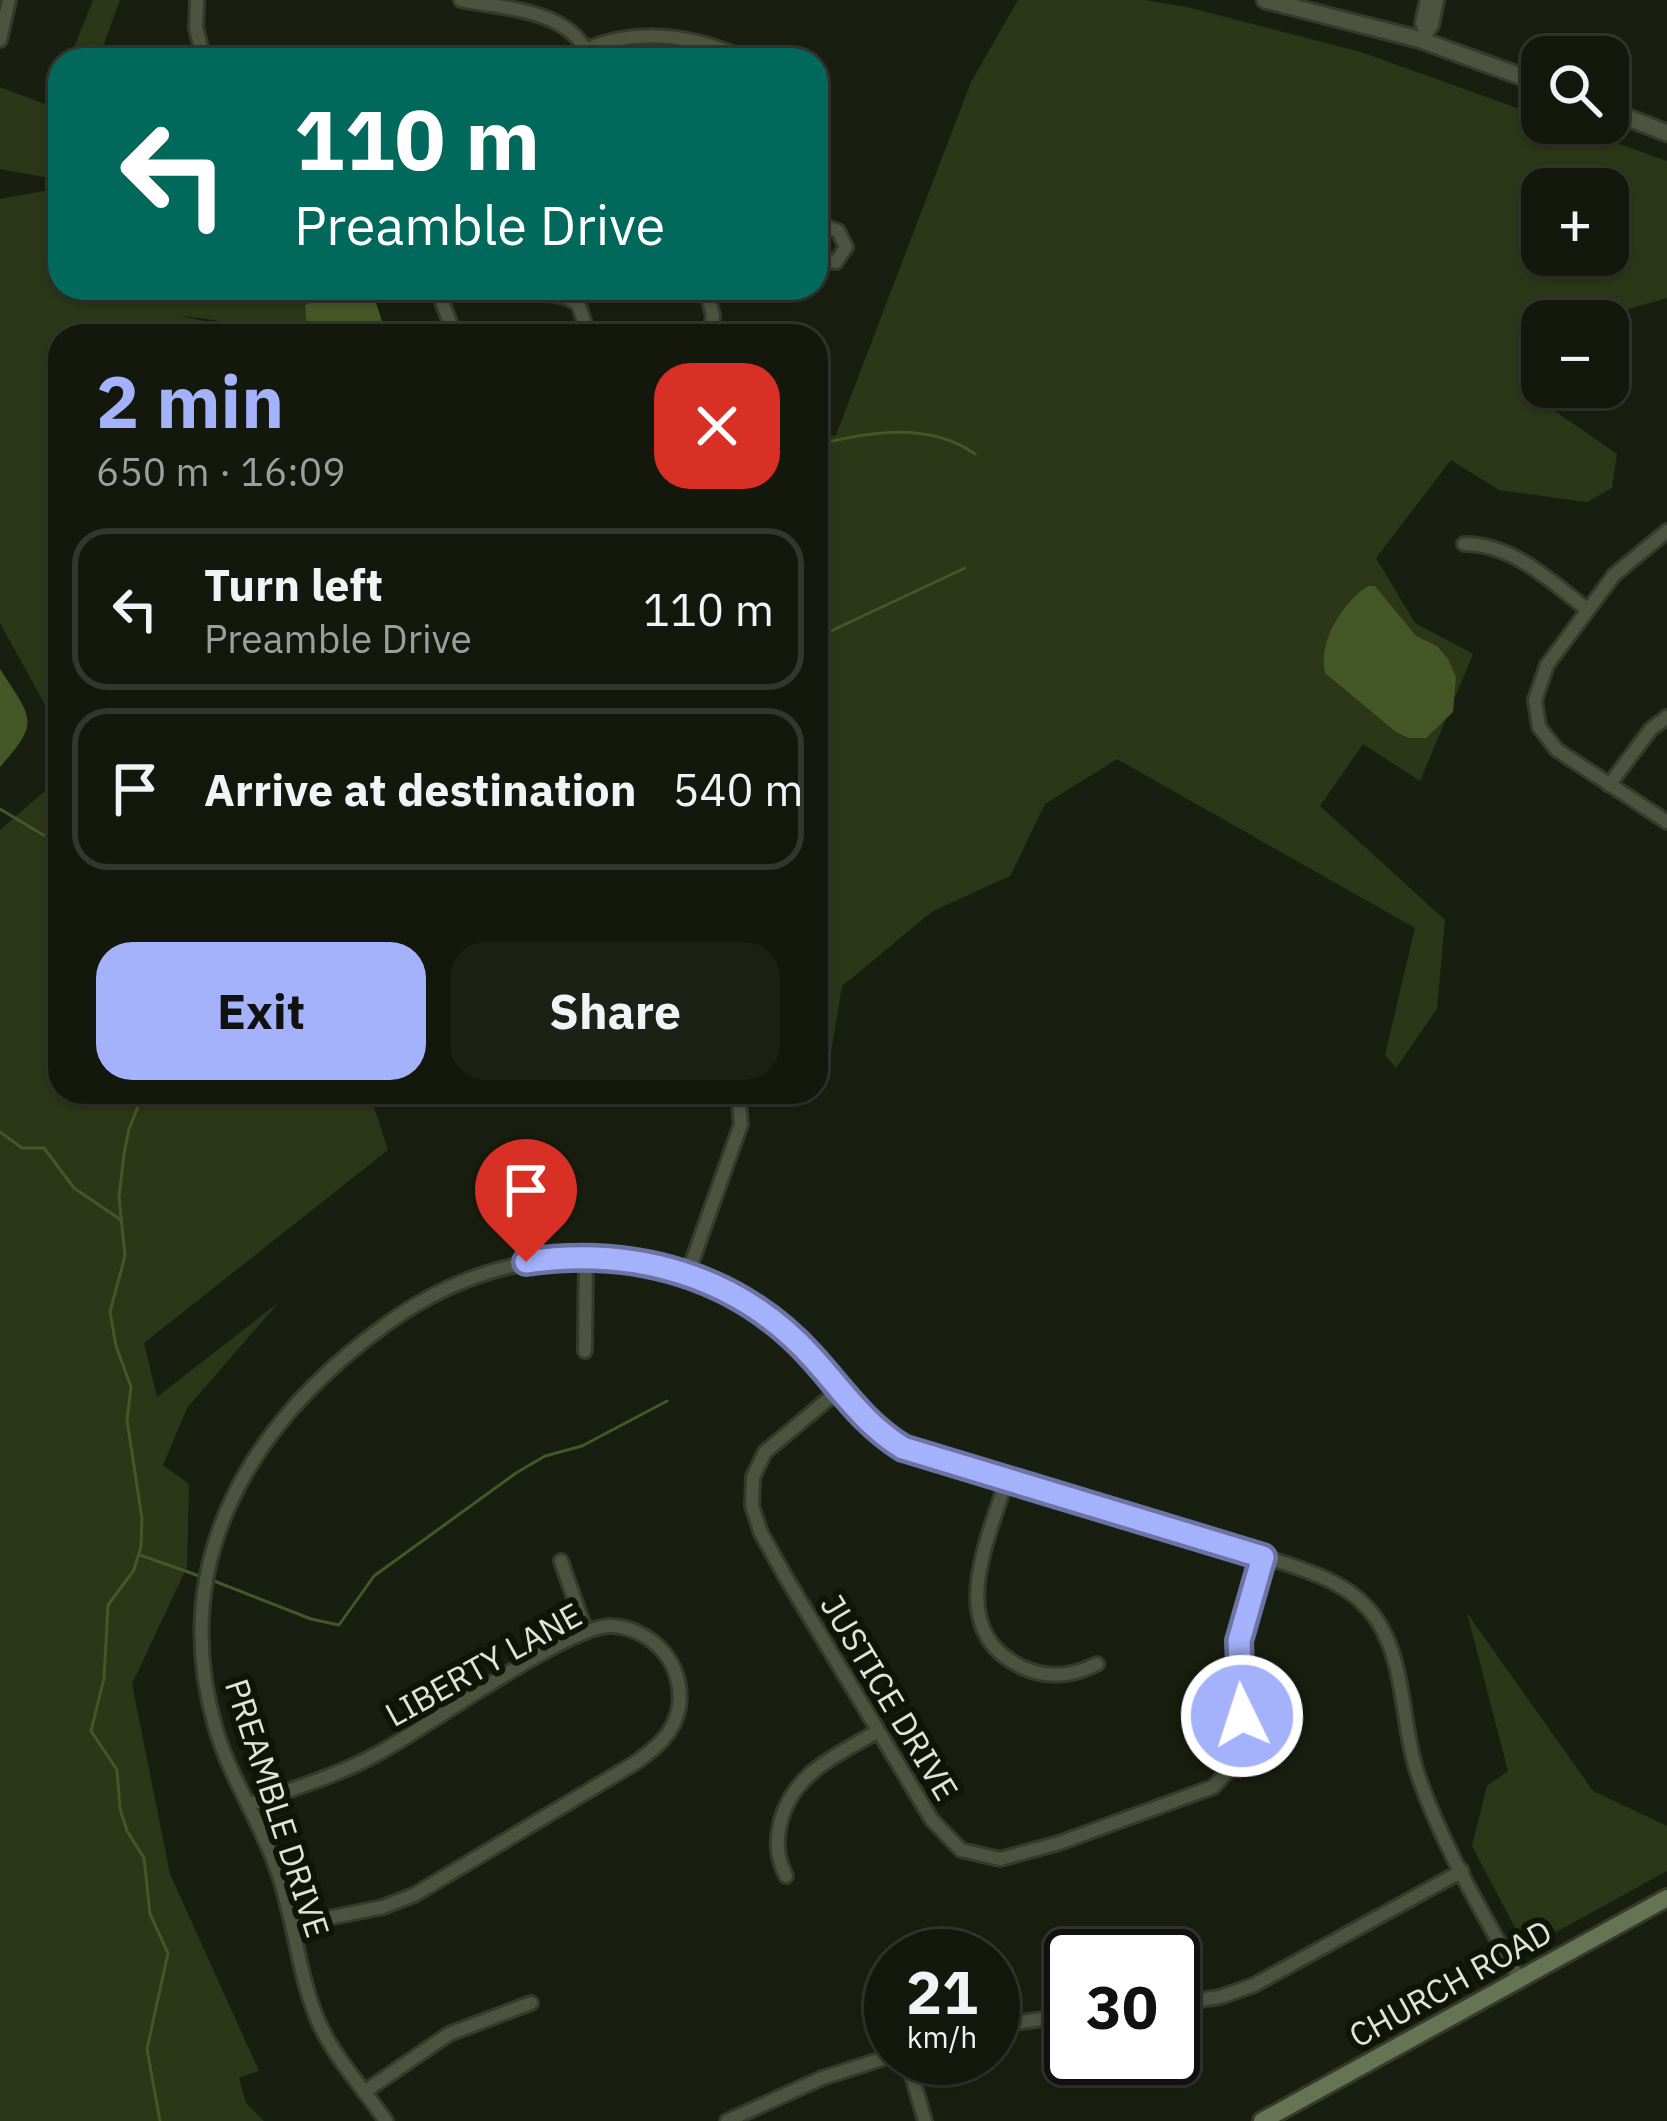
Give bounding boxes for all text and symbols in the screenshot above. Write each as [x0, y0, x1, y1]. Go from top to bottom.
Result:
map controls [1521, 36, 1629, 408]
button: search [1521, 36, 1629, 144]
text: 110 m [294, 84, 540, 193]
icon: left [96, 96, 252, 252]
button: + [1521, 168, 1629, 276]
text: Preamble Drive [294, 190, 665, 260]
button: − [1521, 300, 1629, 408]
text: 2 min [96, 354, 284, 448]
button: close [654, 363, 780, 489]
text: 650 m · 16:09 [96, 446, 346, 497]
text: Turn left [204, 555, 383, 613]
icon: left [102, 576, 168, 642]
text: 110 m [643, 580, 774, 638]
text: Preamble Drive [204, 613, 472, 664]
icon: arrive [102, 756, 168, 822]
text: Arrive at destination [204, 760, 637, 818]
text: 540 m [673, 760, 803, 818]
button: Exit [96, 942, 426, 1080]
button: Share [450, 942, 780, 1080]
pin [475, 1139, 577, 1262]
icon: arrive [493, 1157, 559, 1223]
street label: JUSTICE DRIVE [812, 1586, 968, 1808]
street label: LIBERTY LANE [377, 1592, 589, 1736]
position arrow [1179, 1653, 1305, 1779]
street label: PREAMBLE DRIVE [216, 1673, 340, 1943]
street label: CHURCH ROAD [1341, 1910, 1559, 2056]
speed limit sign: 30 [1044, 1929, 1200, 2085]
text: 21 [906, 1952, 978, 2031]
text: km/h [907, 2017, 977, 2056]

